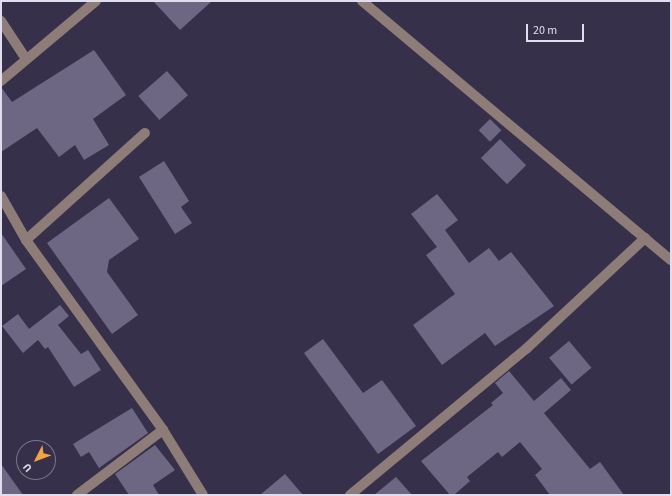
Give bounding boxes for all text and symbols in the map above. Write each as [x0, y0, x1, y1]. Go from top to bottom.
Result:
scale bar [528, 16, 586, 42]
text: 20 m [533, 22, 557, 39]
north arrow [16, 440, 56, 480]
text: U [19, 460, 35, 475]

